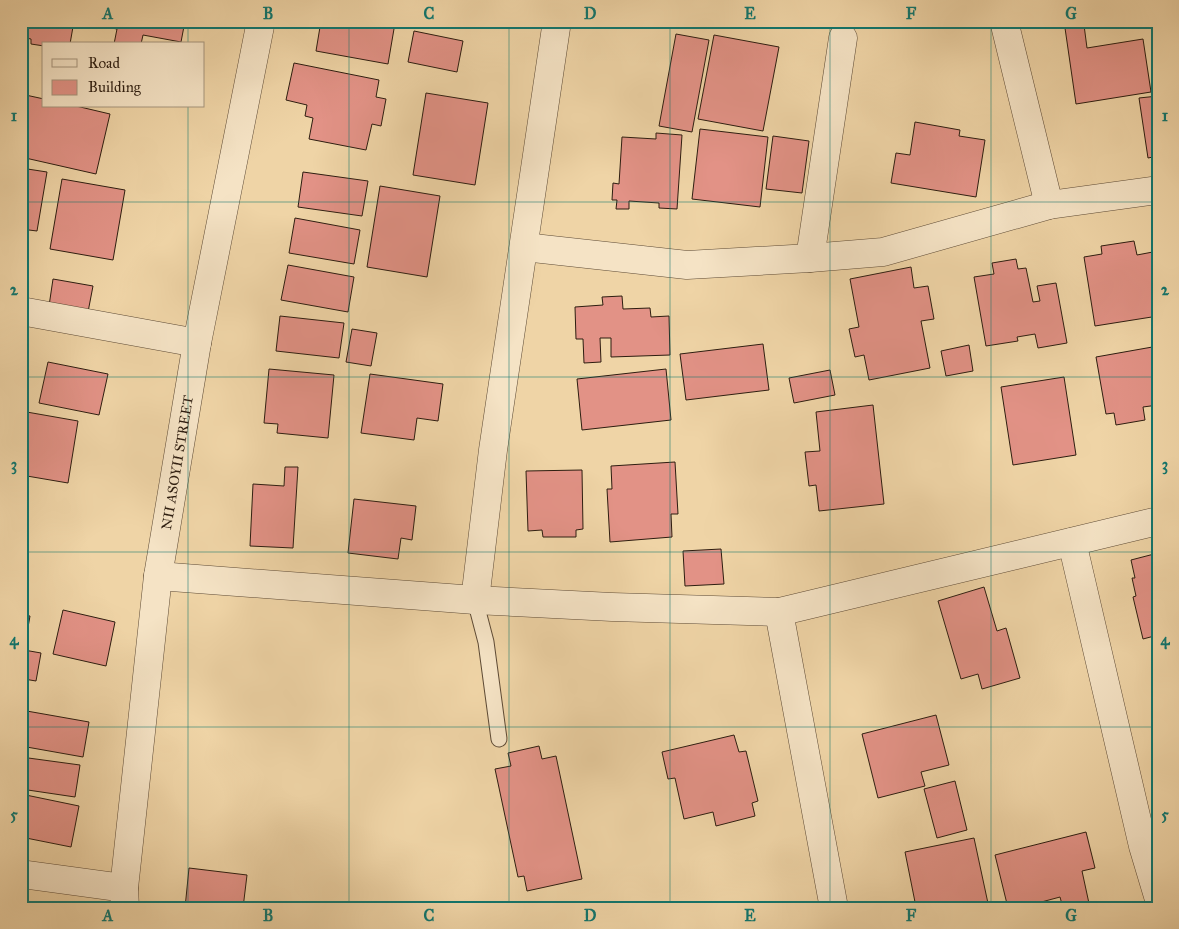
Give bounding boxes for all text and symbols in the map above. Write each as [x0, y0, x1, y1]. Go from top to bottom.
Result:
text: A [102, 4, 114, 23]
text: B [263, 4, 273, 23]
text: C [424, 4, 435, 23]
text: D [584, 4, 597, 23]
text: E [744, 4, 756, 23]
text: F [906, 4, 917, 23]
text: G [1065, 4, 1077, 23]
legend [42, 42, 205, 108]
text: Road [88, 54, 120, 72]
text: Building [88, 78, 142, 96]
text: 1 [11, 106, 18, 125]
text: 1 [1162, 106, 1169, 125]
text: 2 [10, 280, 19, 299]
text: 2 [1161, 280, 1170, 299]
street label: NII ASOYII STREET [158, 394, 197, 531]
text: 3 [11, 455, 17, 475]
text: 3 [1162, 455, 1168, 475]
text: 4 [10, 630, 20, 650]
text: 4 [1161, 630, 1171, 650]
text: 5 [10, 805, 18, 824]
text: 5 [1161, 805, 1169, 824]
text: A [102, 906, 114, 925]
text: B [263, 906, 273, 925]
text: C [424, 906, 435, 925]
text: D [584, 906, 597, 925]
text: E [744, 906, 756, 925]
text: F [906, 906, 917, 925]
text: G [1065, 906, 1077, 925]

